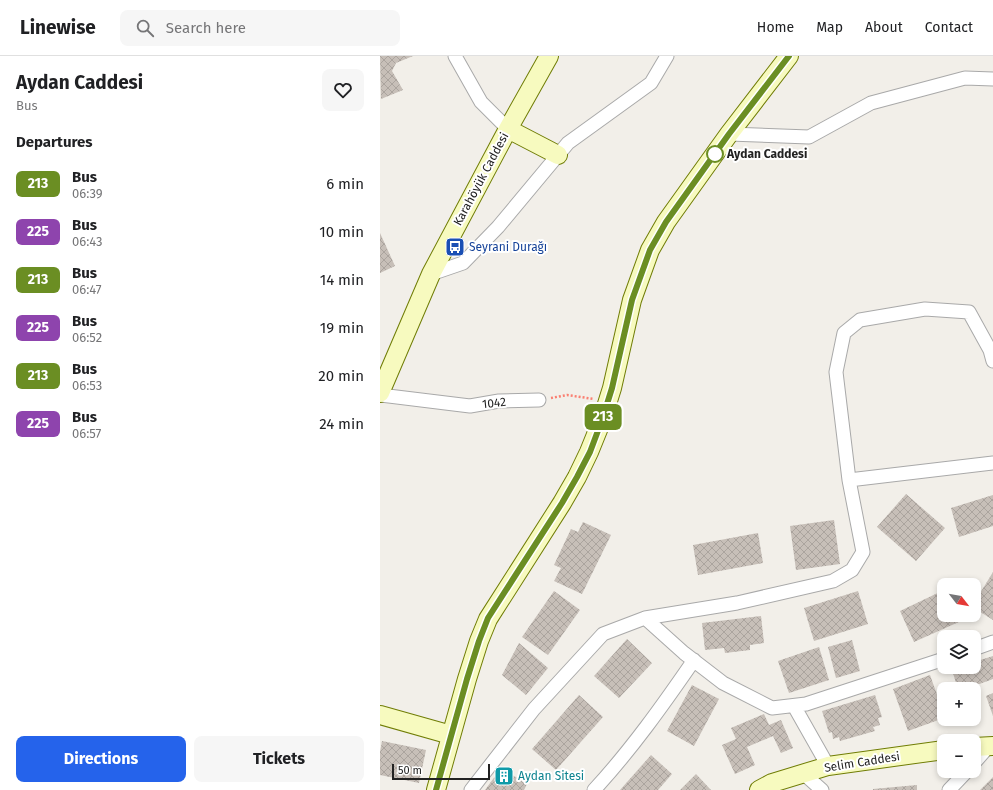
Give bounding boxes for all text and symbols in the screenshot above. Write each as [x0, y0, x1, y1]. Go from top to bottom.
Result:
search box [120, 10, 400, 46]
text: Linewise [20, 16, 96, 39]
icon: search [134, 17, 156, 39]
text: Search here [166, 19, 246, 37]
text: Home [757, 19, 794, 36]
text: Map [816, 19, 843, 36]
text: About [865, 19, 903, 36]
text: Contact [925, 19, 973, 36]
button: heart [322, 69, 364, 111]
text: Aydan Caddesi [16, 71, 143, 94]
text: Bus [16, 98, 38, 113]
street label: Karahöyük Caddesi [451, 130, 511, 228]
text: Departures [16, 133, 93, 151]
marker: Aydan Caddesi [706, 145, 724, 163]
place label: Aydan Caddesi [726, 147, 807, 161]
text: Bus [72, 168, 97, 186]
text: 213 [28, 175, 48, 192]
text: 6 min [326, 175, 364, 193]
text: 06:39 [72, 186, 103, 201]
text: Bus [72, 216, 97, 234]
text: 225 [27, 223, 49, 240]
text: 10 min [319, 223, 364, 241]
text: 06:43 [72, 234, 102, 249]
bus stop icon: Seyrani Durağı [444, 236, 466, 258]
place label: Seyrani Durağı [469, 240, 547, 254]
text: Bus [72, 264, 97, 282]
text: 213 [28, 271, 48, 288]
text: 14 min [320, 271, 364, 289]
text: 06:47 [72, 282, 102, 297]
text: Bus [72, 312, 97, 330]
text: 225 [27, 319, 49, 336]
text: 19 min [320, 319, 364, 337]
text: 06:52 [72, 330, 102, 345]
text: Bus [72, 360, 97, 378]
text: 213 [28, 367, 48, 384]
text: 20 min [318, 367, 364, 385]
text: 06:53 [72, 378, 102, 393]
street label: 1042 [481, 395, 507, 411]
line badge: 213 [580, 404, 626, 430]
text: Bus [72, 408, 97, 426]
text: 213 [593, 408, 613, 425]
text: 225 [27, 415, 49, 432]
text: 24 min [319, 415, 364, 433]
text: 06:57 [72, 426, 101, 441]
north arrow [937, 578, 981, 622]
map controls [937, 578, 981, 778]
button: layers [937, 630, 981, 674]
button: + [937, 682, 981, 726]
button: − [937, 734, 981, 778]
button: Directions [16, 736, 186, 782]
button: Tickets [194, 736, 364, 782]
street label: Selim Caddesi [823, 749, 901, 775]
scale bar [392, 762, 490, 781]
text: 50 m [398, 764, 422, 777]
building icon: Aydan Sitesi [493, 765, 515, 787]
place label: Aydan Sitesi [518, 769, 584, 783]

